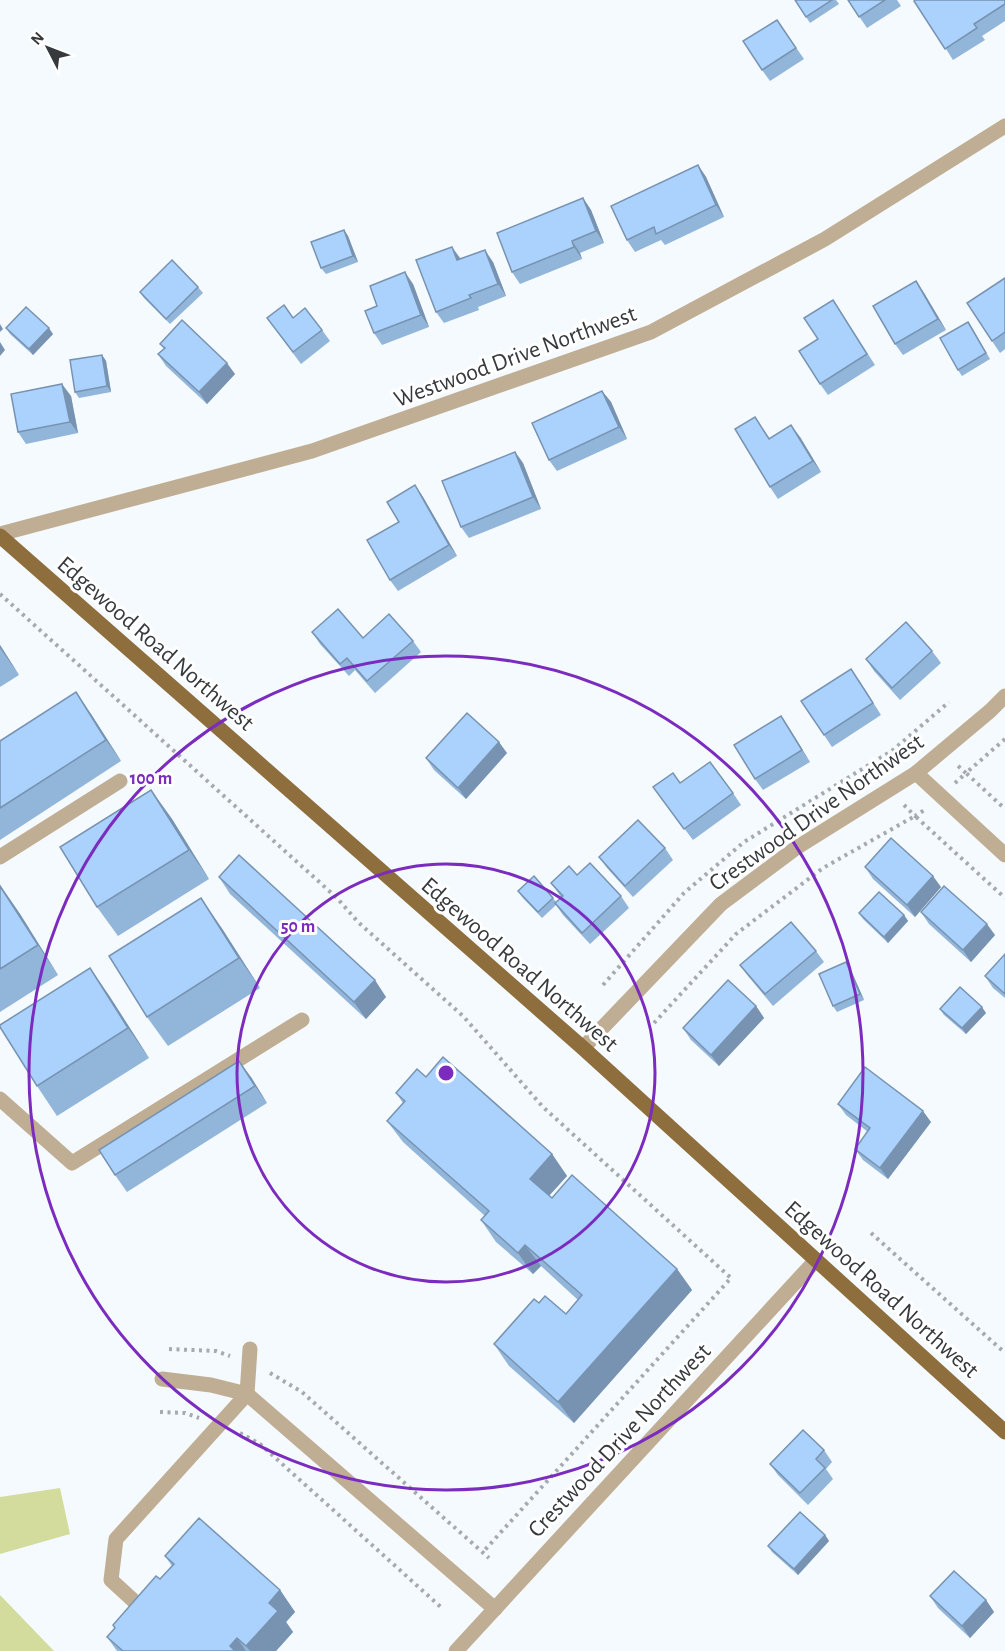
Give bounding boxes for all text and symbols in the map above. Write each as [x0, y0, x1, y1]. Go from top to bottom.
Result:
north arrow [18, 18, 78, 78]
text: N [28, 29, 47, 48]
street label: Westwood Drive Northwest [391, 302, 640, 412]
street label: Edgewood Road Northwest [52, 552, 259, 736]
street label: Crestwood Drive Northwest [705, 730, 928, 896]
text: 100 m [130, 770, 172, 788]
street label: Edgewood Road Northwest [416, 873, 623, 1057]
text: 50 m [281, 918, 315, 936]
centre of rings [436, 1063, 456, 1083]
street label: Edgewood Road Northwest [780, 1197, 983, 1383]
street label: Crestwood Drive Northwest [524, 1339, 716, 1542]

